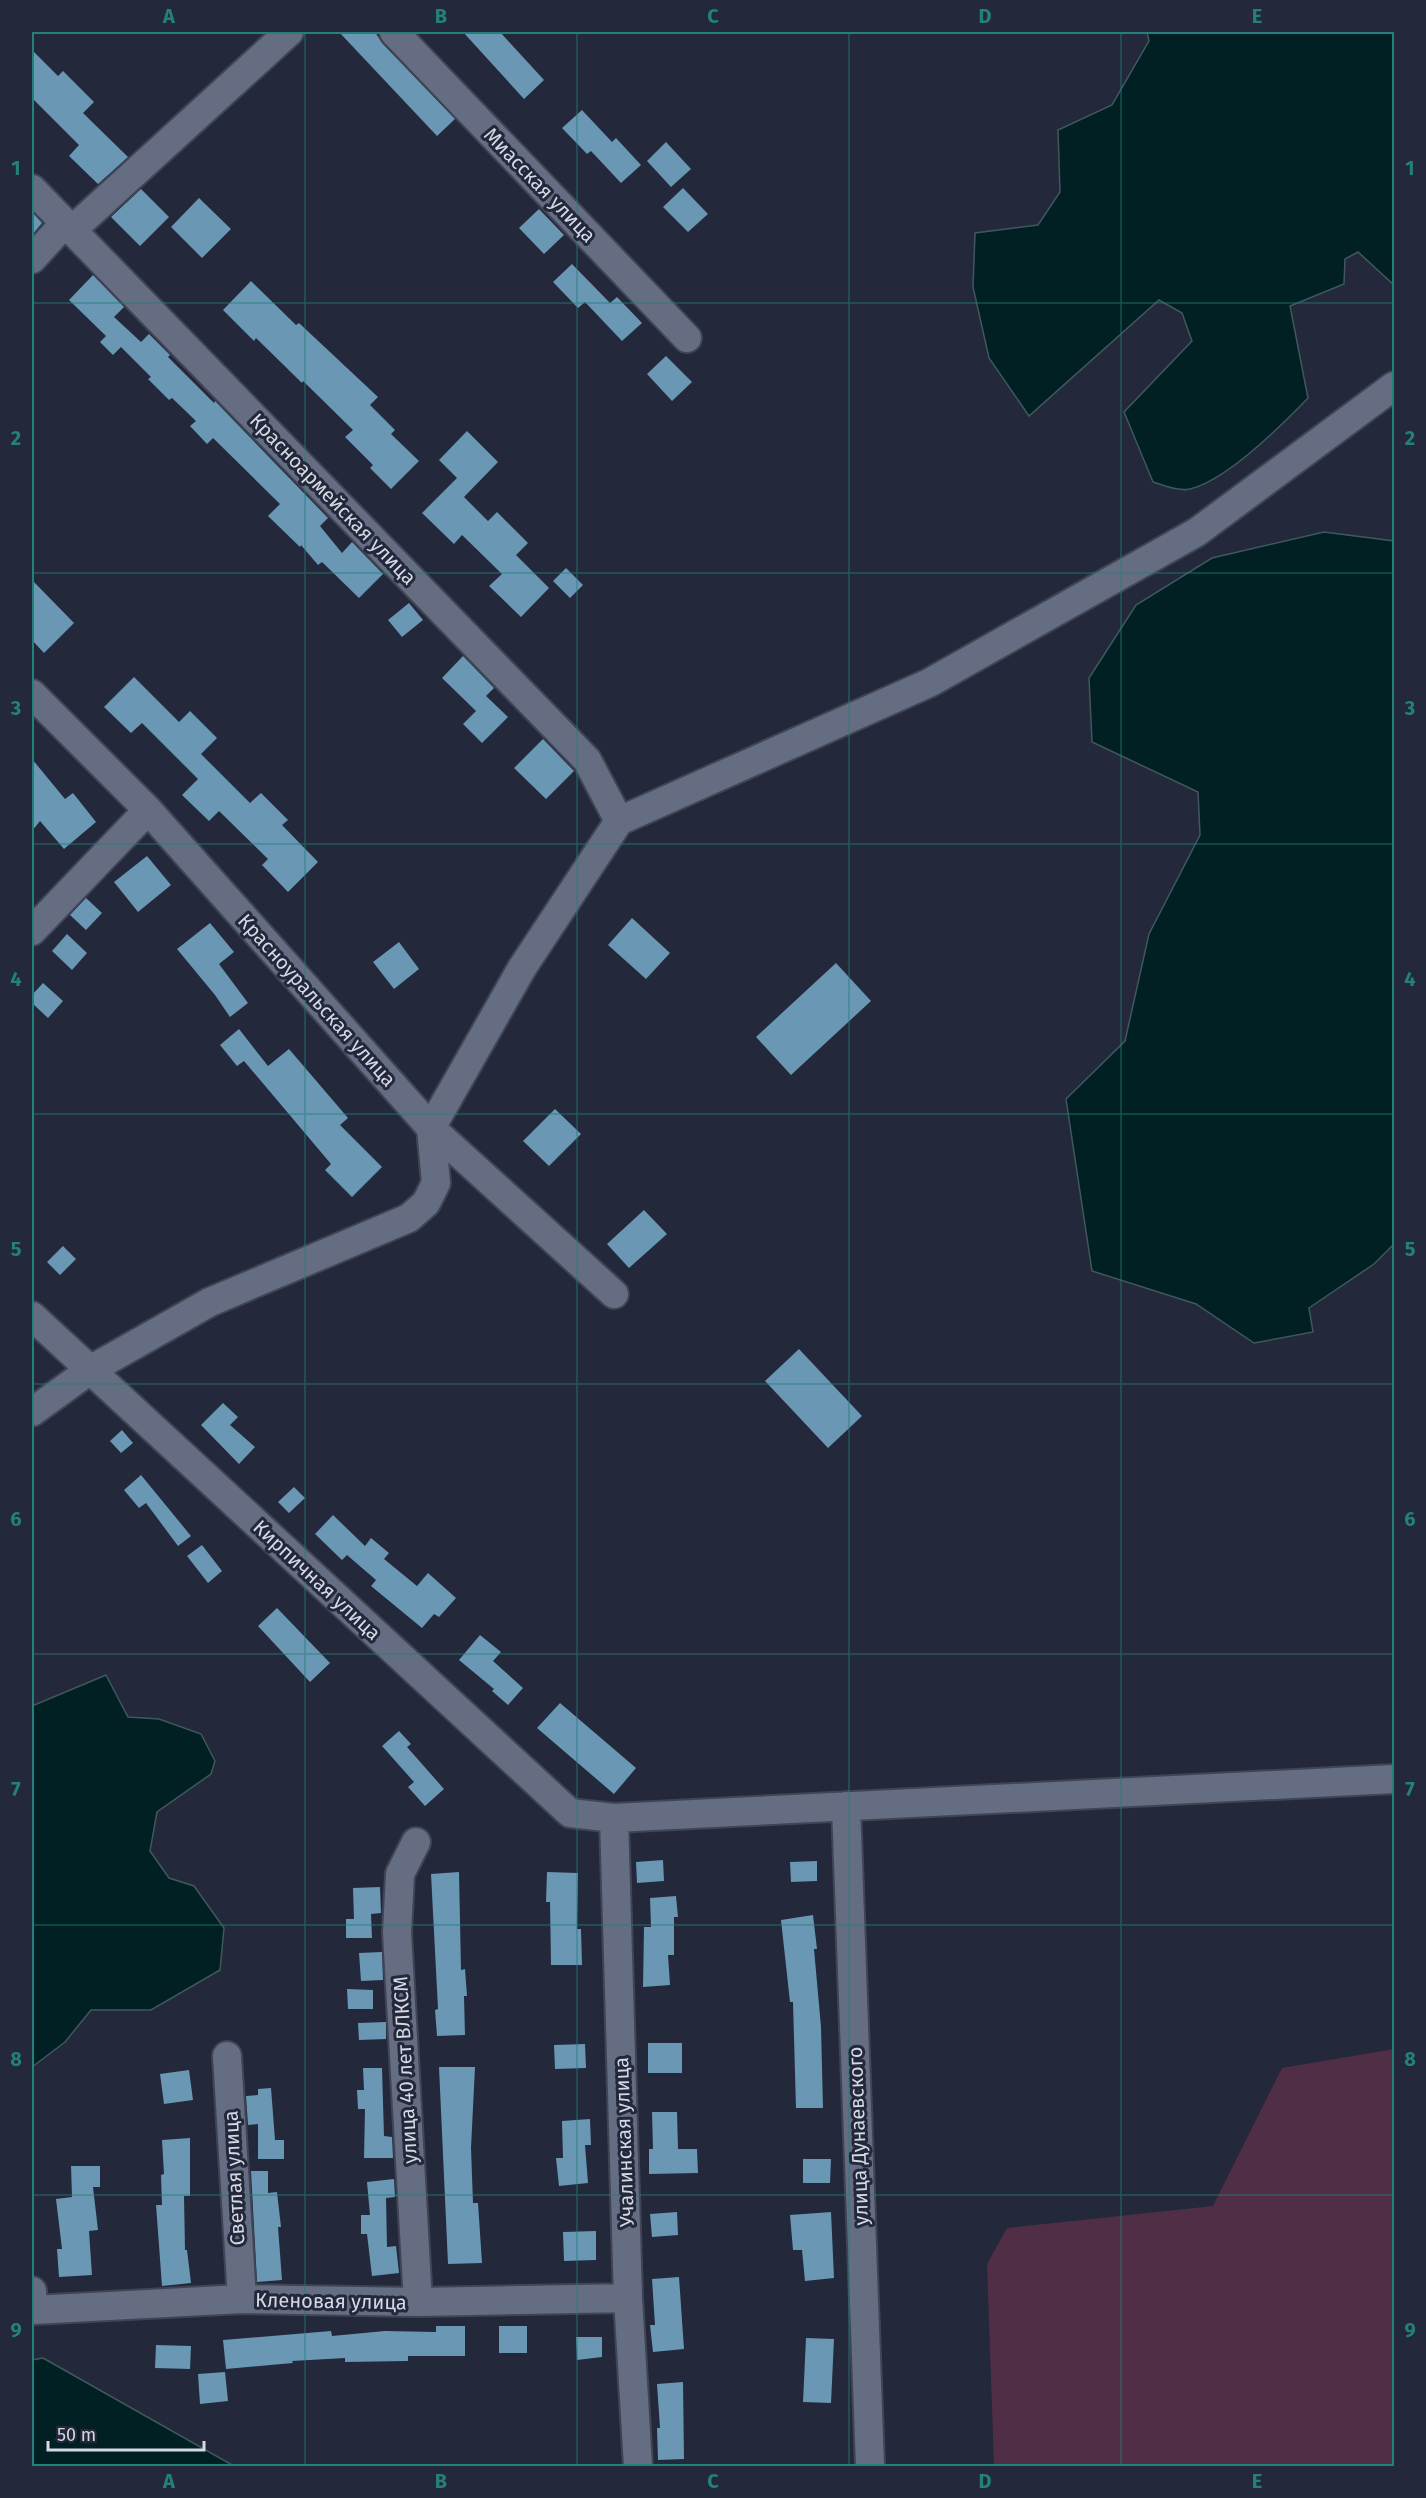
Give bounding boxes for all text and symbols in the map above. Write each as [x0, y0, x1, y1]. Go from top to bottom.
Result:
text: A [162, 4, 176, 28]
text: B [435, 4, 447, 28]
text: C [707, 4, 719, 28]
text: D [978, 4, 992, 28]
text: E [1252, 4, 1262, 28]
street label: Миасская улица [479, 123, 601, 247]
text: 1 [11, 156, 21, 180]
text: 1 [1405, 156, 1415, 180]
street label: Красноармейская улица [245, 408, 421, 590]
text: 2 [11, 426, 21, 450]
text: 2 [1405, 426, 1415, 450]
text: 3 [10, 696, 21, 720]
text: 3 [1404, 696, 1415, 720]
street label: Красноуральская улица [233, 909, 401, 1091]
text: 4 [10, 967, 22, 991]
text: 4 [1404, 967, 1416, 991]
text: 5 [11, 1237, 22, 1261]
text: 5 [1405, 1237, 1416, 1261]
text: 6 [10, 1507, 22, 1531]
text: 6 [1404, 1507, 1416, 1531]
street label: Кирпичная улица [248, 1515, 386, 1645]
text: 7 [11, 1777, 21, 1801]
text: 7 [1405, 1777, 1415, 1801]
street label: улица 40 лет ВЛКСМ [388, 1976, 422, 2164]
street label: улица Дунаевского [843, 2046, 873, 2226]
text: 8 [10, 2047, 22, 2071]
text: 8 [1404, 2047, 1416, 2071]
street label: Учалинская улица [609, 2057, 639, 2227]
street label: Светлая улица [218, 2110, 250, 2246]
street label: Кленовая улица [255, 2288, 407, 2314]
text: 9 [10, 2318, 22, 2342]
text: 9 [1404, 2318, 1416, 2342]
scale bar [48, 2414, 204, 2452]
text: 50 m [57, 2424, 96, 2446]
text: A [162, 2469, 176, 2493]
text: B [435, 2469, 447, 2493]
text: C [707, 2469, 719, 2493]
text: D [978, 2469, 992, 2493]
text: E [1252, 2469, 1262, 2493]

